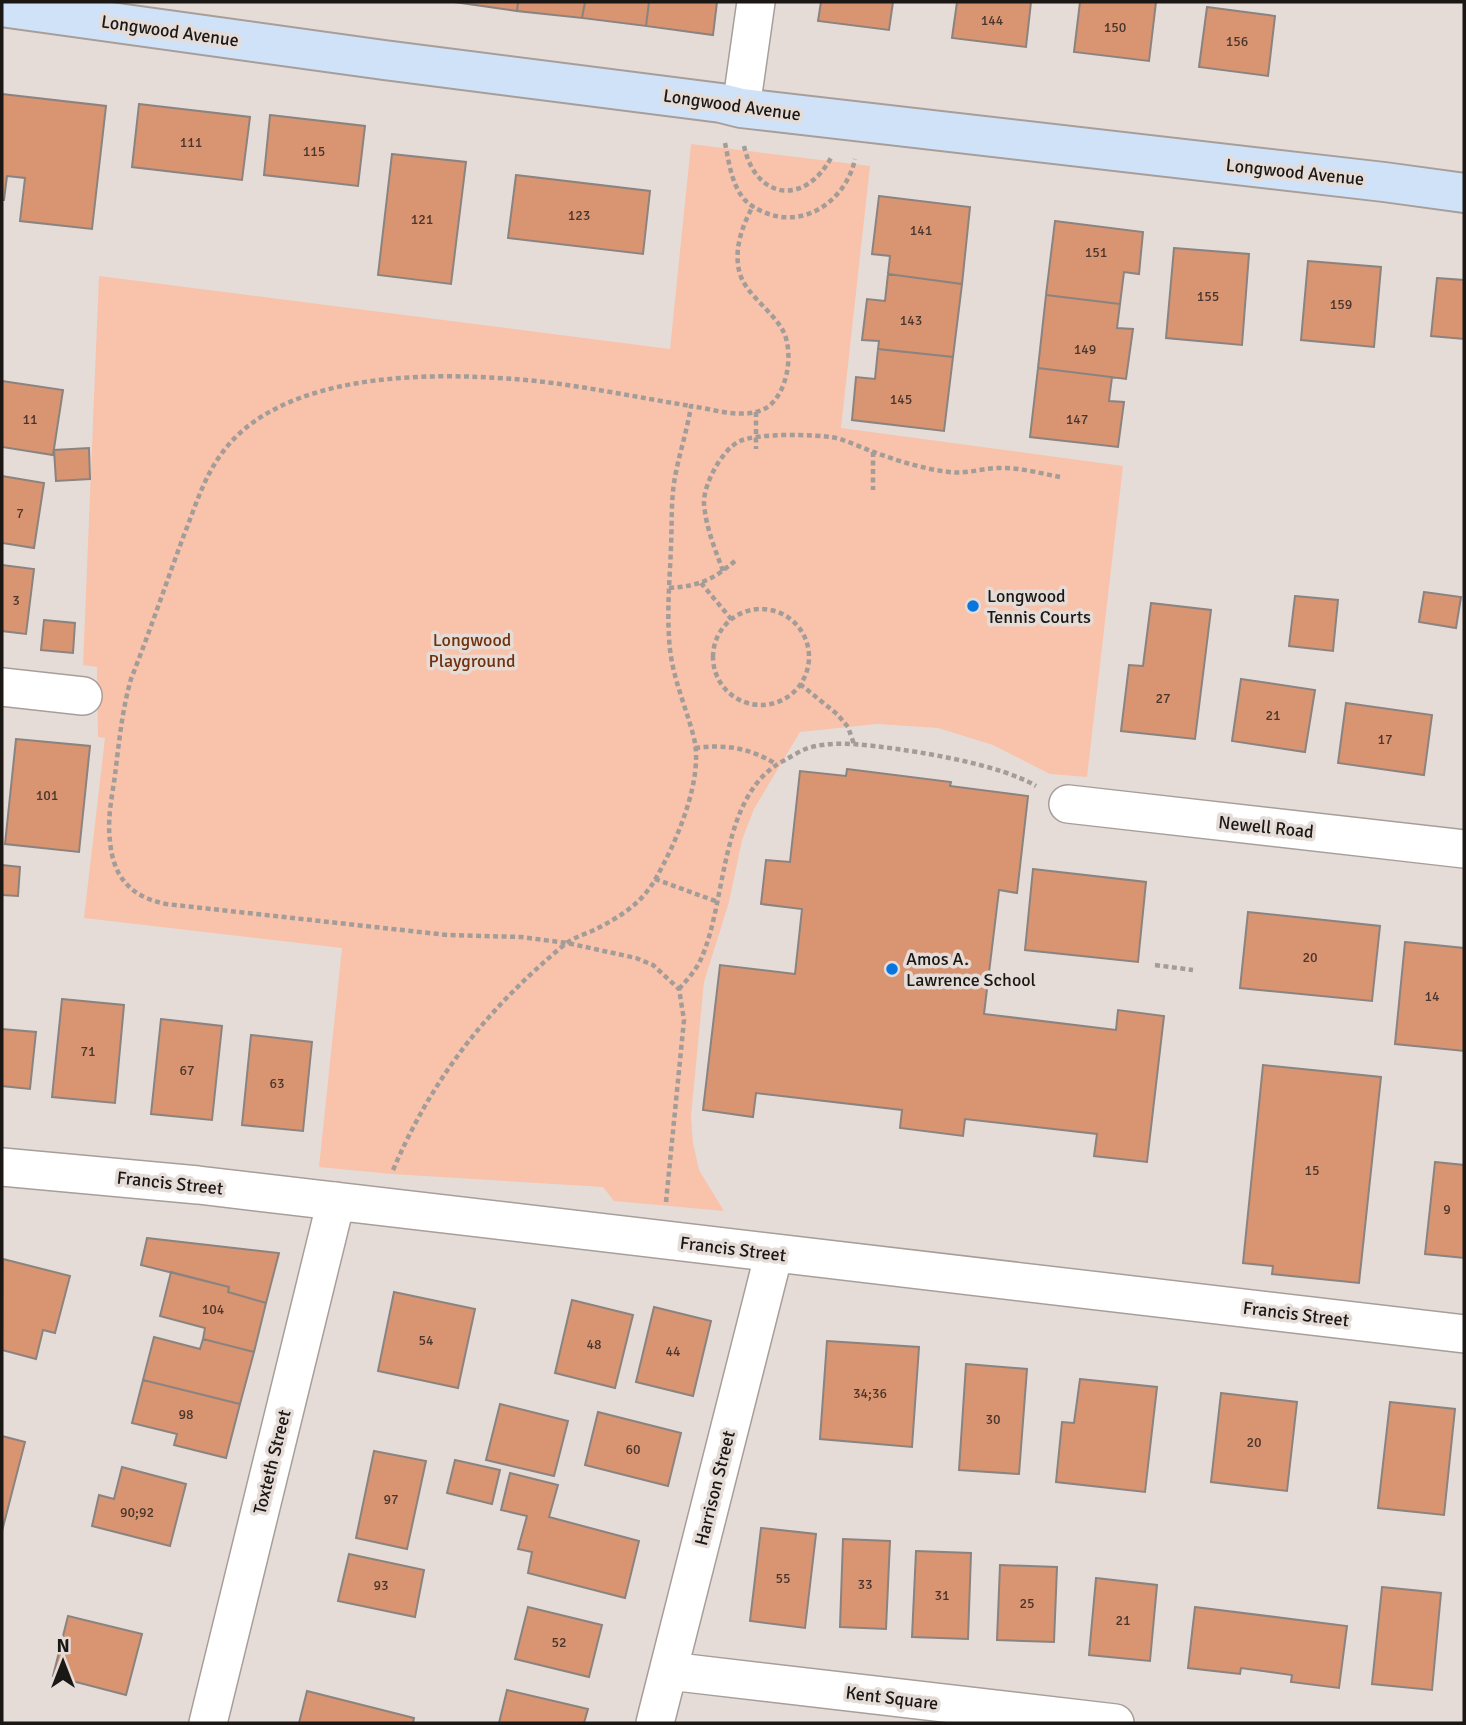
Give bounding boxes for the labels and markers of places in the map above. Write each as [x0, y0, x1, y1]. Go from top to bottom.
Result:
place label: Longwood Tennis Courts [987, 585, 1091, 628]
marker: Longwood Tennis Courts [965, 598, 981, 614]
place label: Amos A. Lawrence School [906, 948, 1036, 991]
marker: Amos A. Lawrence School [884, 961, 900, 977]

